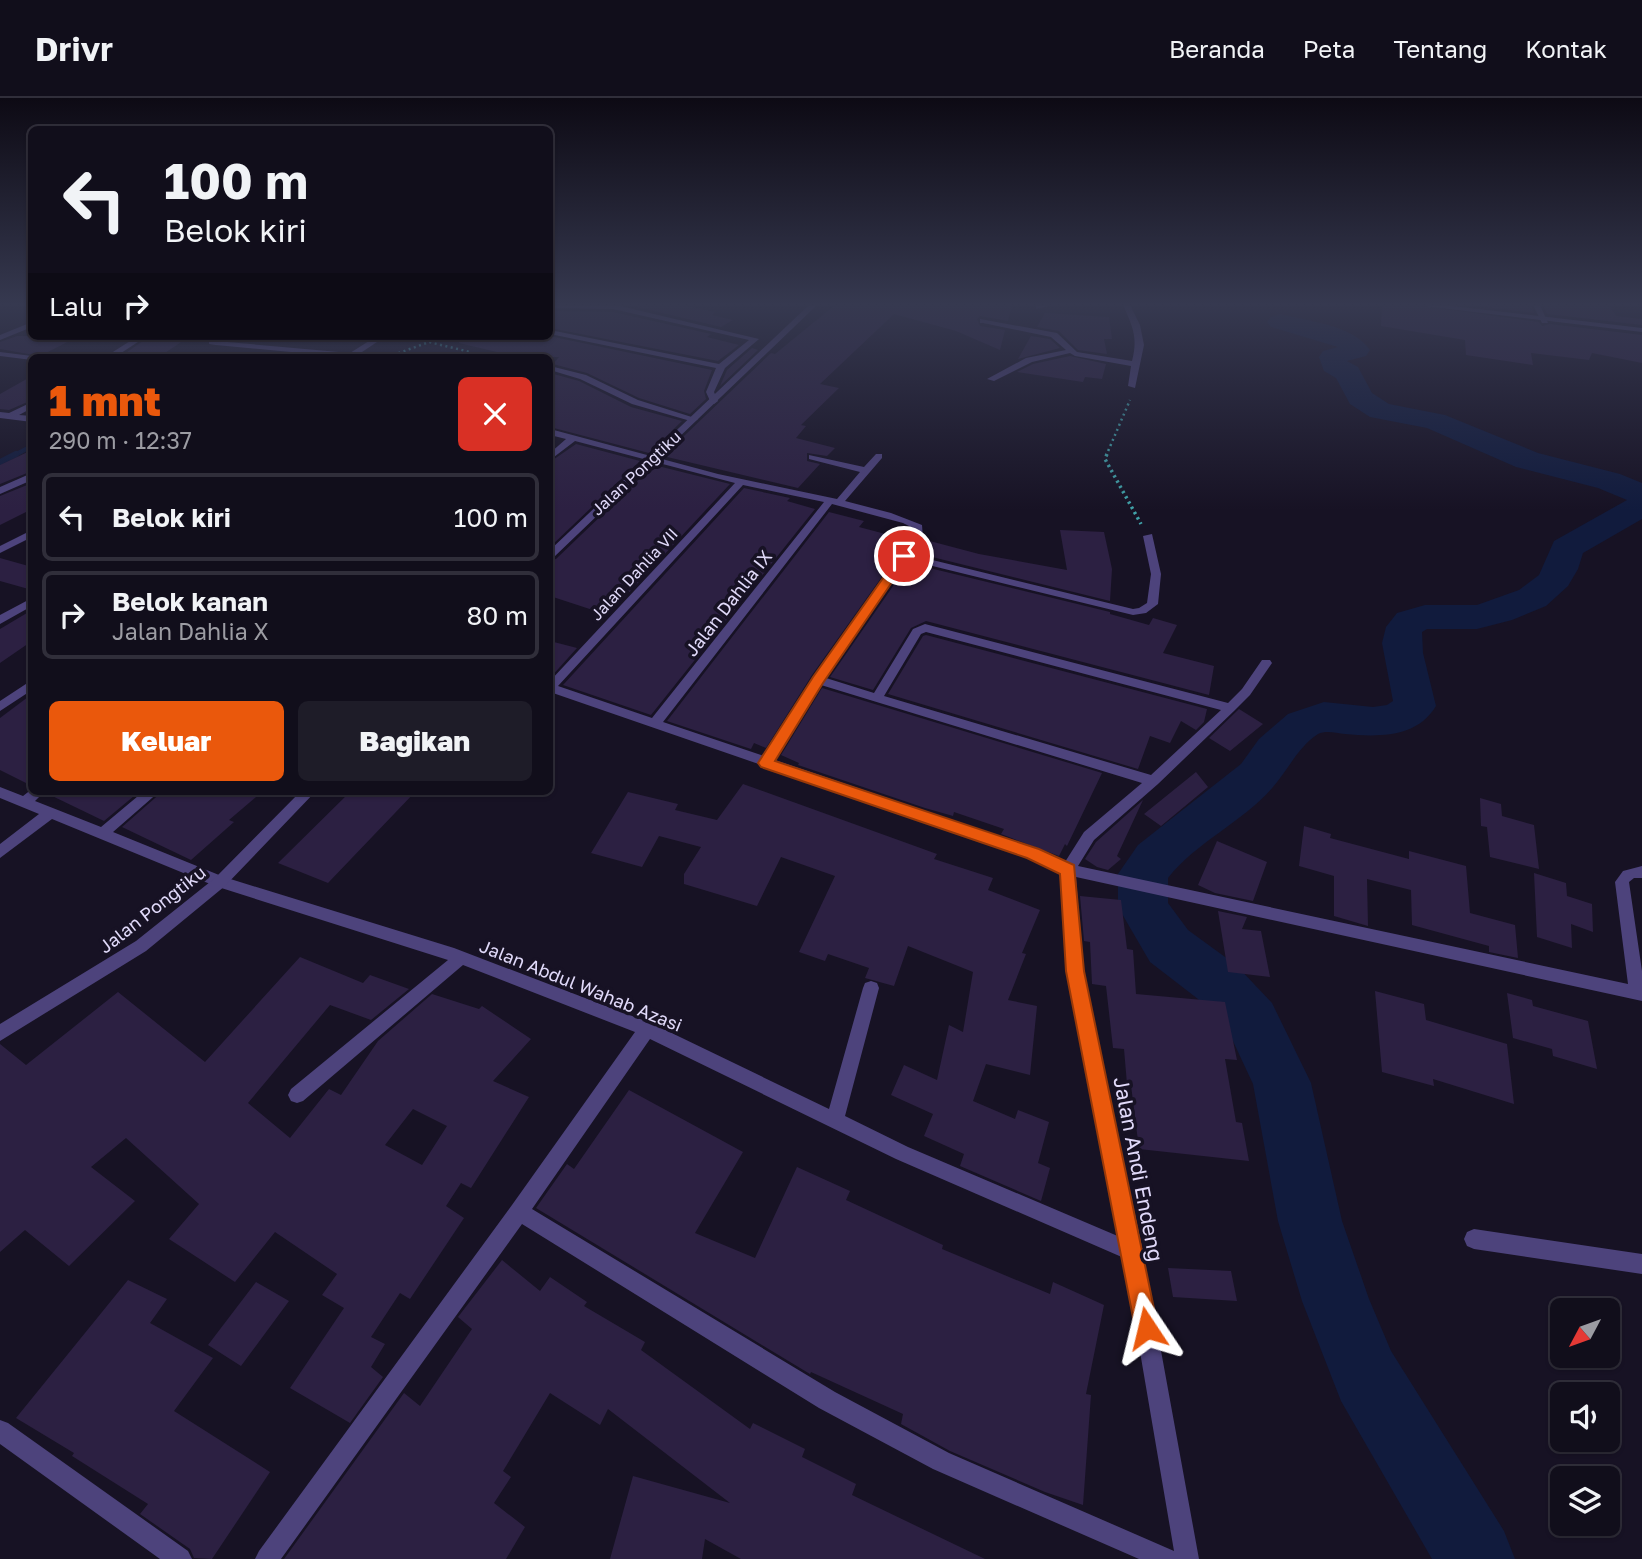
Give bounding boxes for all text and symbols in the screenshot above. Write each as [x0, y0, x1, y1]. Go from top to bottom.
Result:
text: Drivr [35, 29, 113, 68]
text: Beranda [1169, 34, 1265, 63]
text: Peta [1303, 34, 1355, 63]
text: Tentang [1393, 34, 1487, 63]
text: Kontak [1525, 34, 1607, 63]
text: 100 m [164, 151, 308, 210]
icon: left [49, 154, 140, 245]
text: Belok kiri [164, 211, 307, 249]
icon: right [117, 287, 155, 325]
text: Lalu [49, 291, 103, 322]
text: 1 mnt [49, 375, 161, 425]
button: close [458, 377, 532, 451]
text: 290 m · 12:37 [49, 426, 192, 454]
street label: Jalan Pongtiku [587, 426, 685, 520]
icon: left [53, 498, 91, 536]
text: Belok kiri [112, 502, 231, 533]
text: 100 m [454, 502, 528, 533]
street label: Jalan Dahlia VII [586, 524, 682, 624]
pin [874, 526, 934, 586]
icon: arrive [885, 537, 923, 575]
street label: Jalan Dahlia IX [680, 546, 776, 660]
text: Belok kanan [112, 586, 268, 617]
icon: right [53, 596, 91, 634]
text: 80 m [467, 600, 528, 631]
text: Jalan Dahlia X [112, 617, 269, 645]
button: Keluar [49, 701, 284, 781]
button: Bagikan [298, 701, 532, 781]
street label: Jalan Pongtiku [94, 861, 210, 957]
street label: Jalan Abdul Wahab Azasi [477, 934, 685, 1036]
street label: Jalan Andi Endeng [1108, 1074, 1170, 1264]
position arrow [1110, 1291, 1184, 1365]
north arrow [1550, 1298, 1620, 1368]
map controls [1550, 1298, 1620, 1536]
button: sound [1550, 1382, 1620, 1452]
button: layers [1550, 1466, 1620, 1536]

